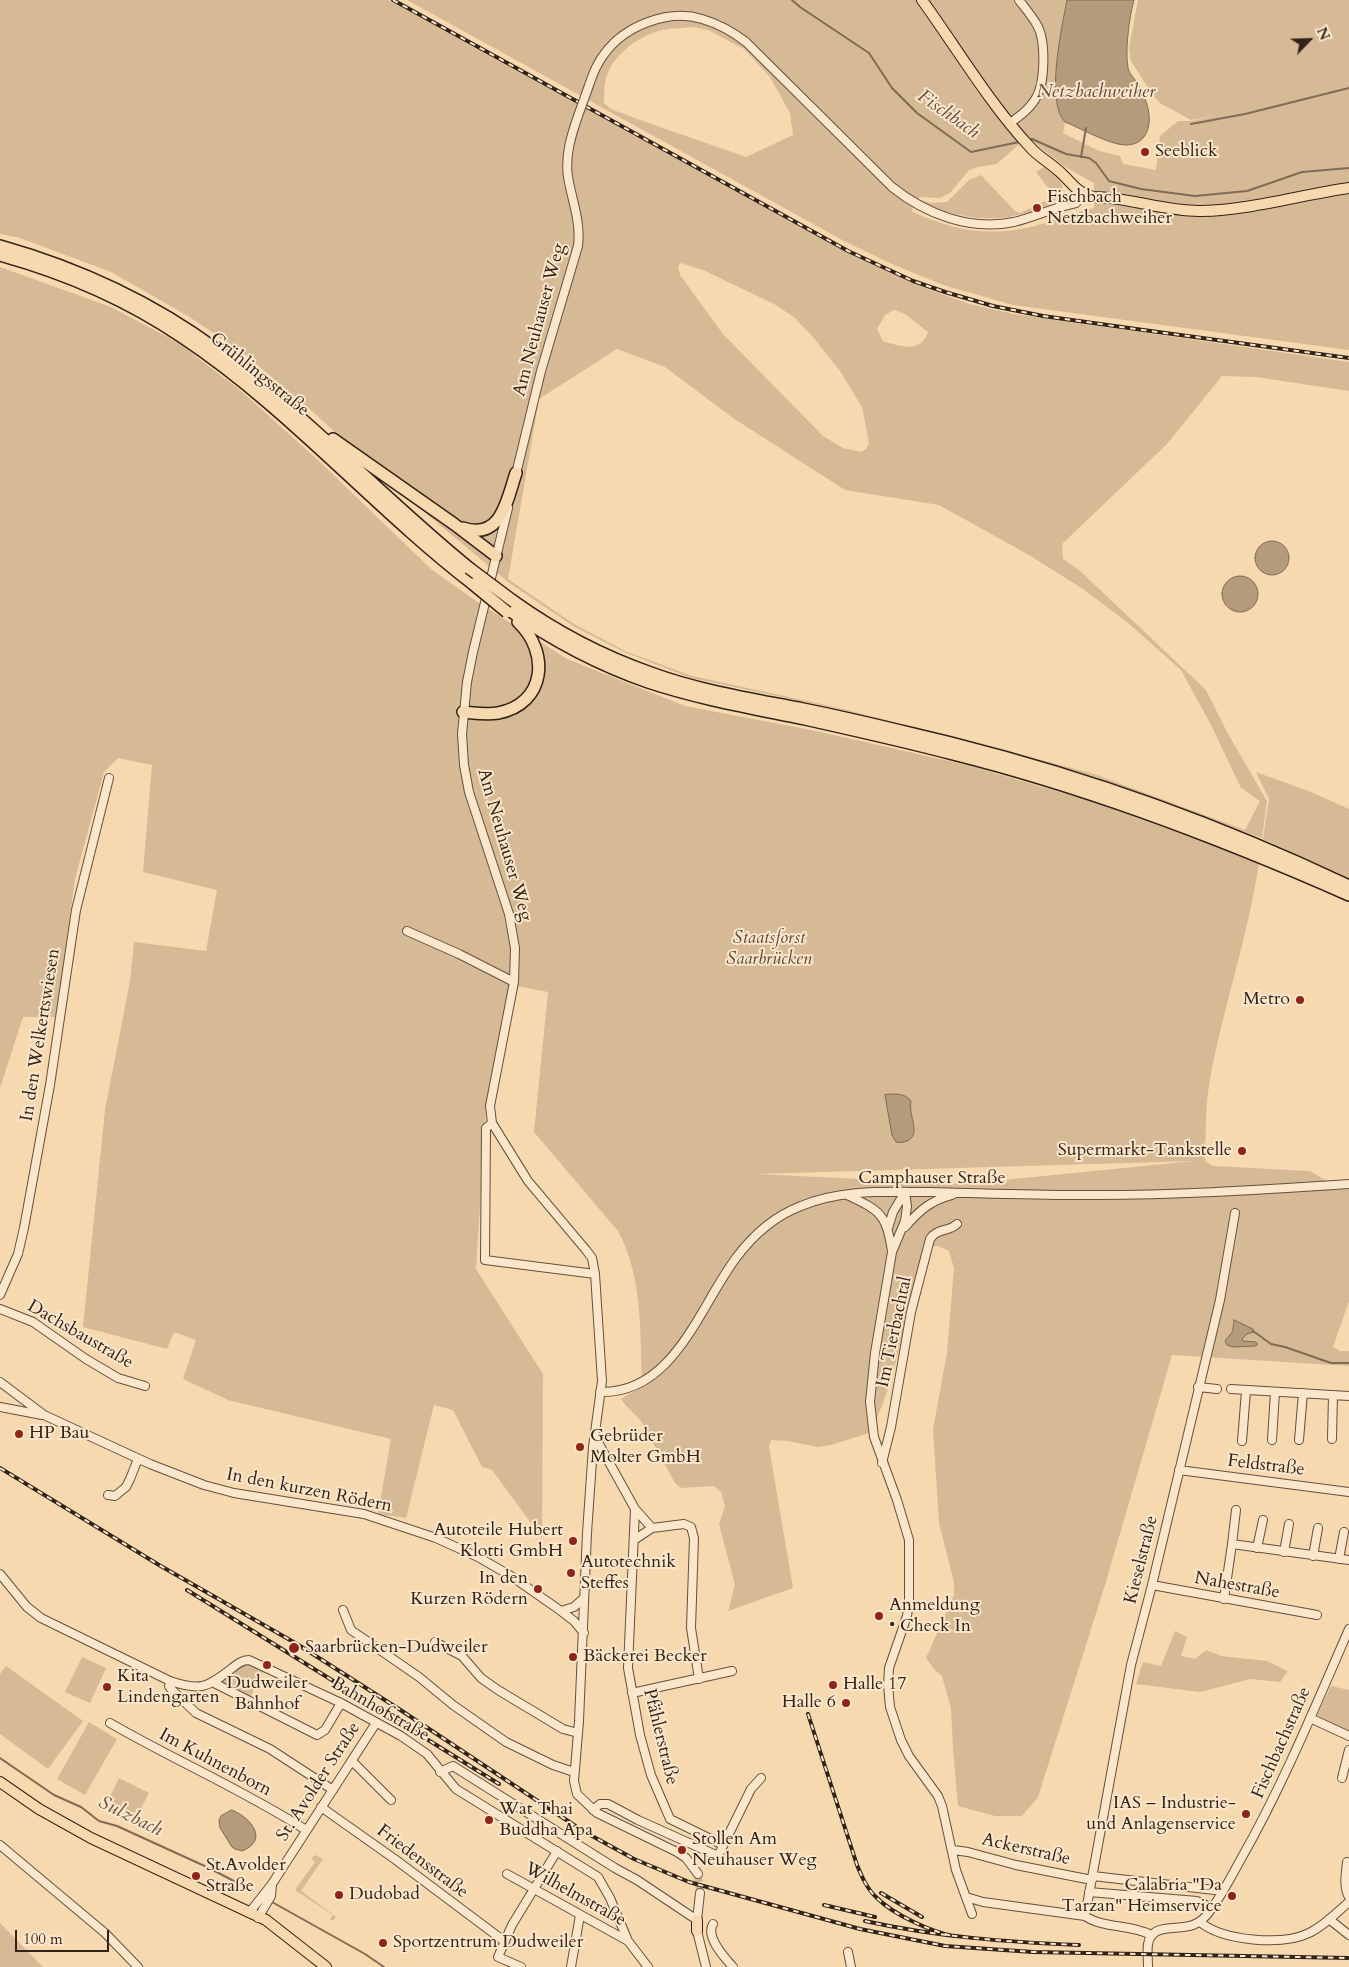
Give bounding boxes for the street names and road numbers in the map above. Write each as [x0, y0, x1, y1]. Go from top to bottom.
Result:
street label: Am Neuhauser Weg [509, 241, 571, 399]
street label: Grühlingsstraße [205, 328, 313, 422]
street label: Am Neuhauser Weg [472, 766, 536, 924]
street label: In den Welkertswiesen [17, 947, 65, 1123]
street label: Camphauser Straße [858, 1168, 1006, 1190]
street label: Im Tierbachtal [873, 1275, 917, 1389]
street label: Dachsbaustraße [23, 1296, 137, 1374]
street label: Feldstraße [1226, 1451, 1306, 1481]
street label: In den kurzen Rödern [224, 1464, 394, 1518]
street label: Kieselstraße [1121, 1514, 1163, 1606]
street label: Nahestraße [1193, 1568, 1281, 1604]
street label: Bahnhofstraße [327, 1673, 433, 1747]
street label: Fischbachstraße [1248, 1684, 1316, 1802]
street label: Pfählerstraße [638, 1687, 682, 1787]
street label: St. Avolder Straße [273, 1718, 365, 1846]
street label: Im Kuhnenborn [155, 1724, 275, 1802]
street label: Friedensstraße [372, 1821, 472, 1903]
street label: Ackerstraße [980, 1829, 1072, 1871]
street label: Wilhelmstraße [521, 1858, 629, 1932]

